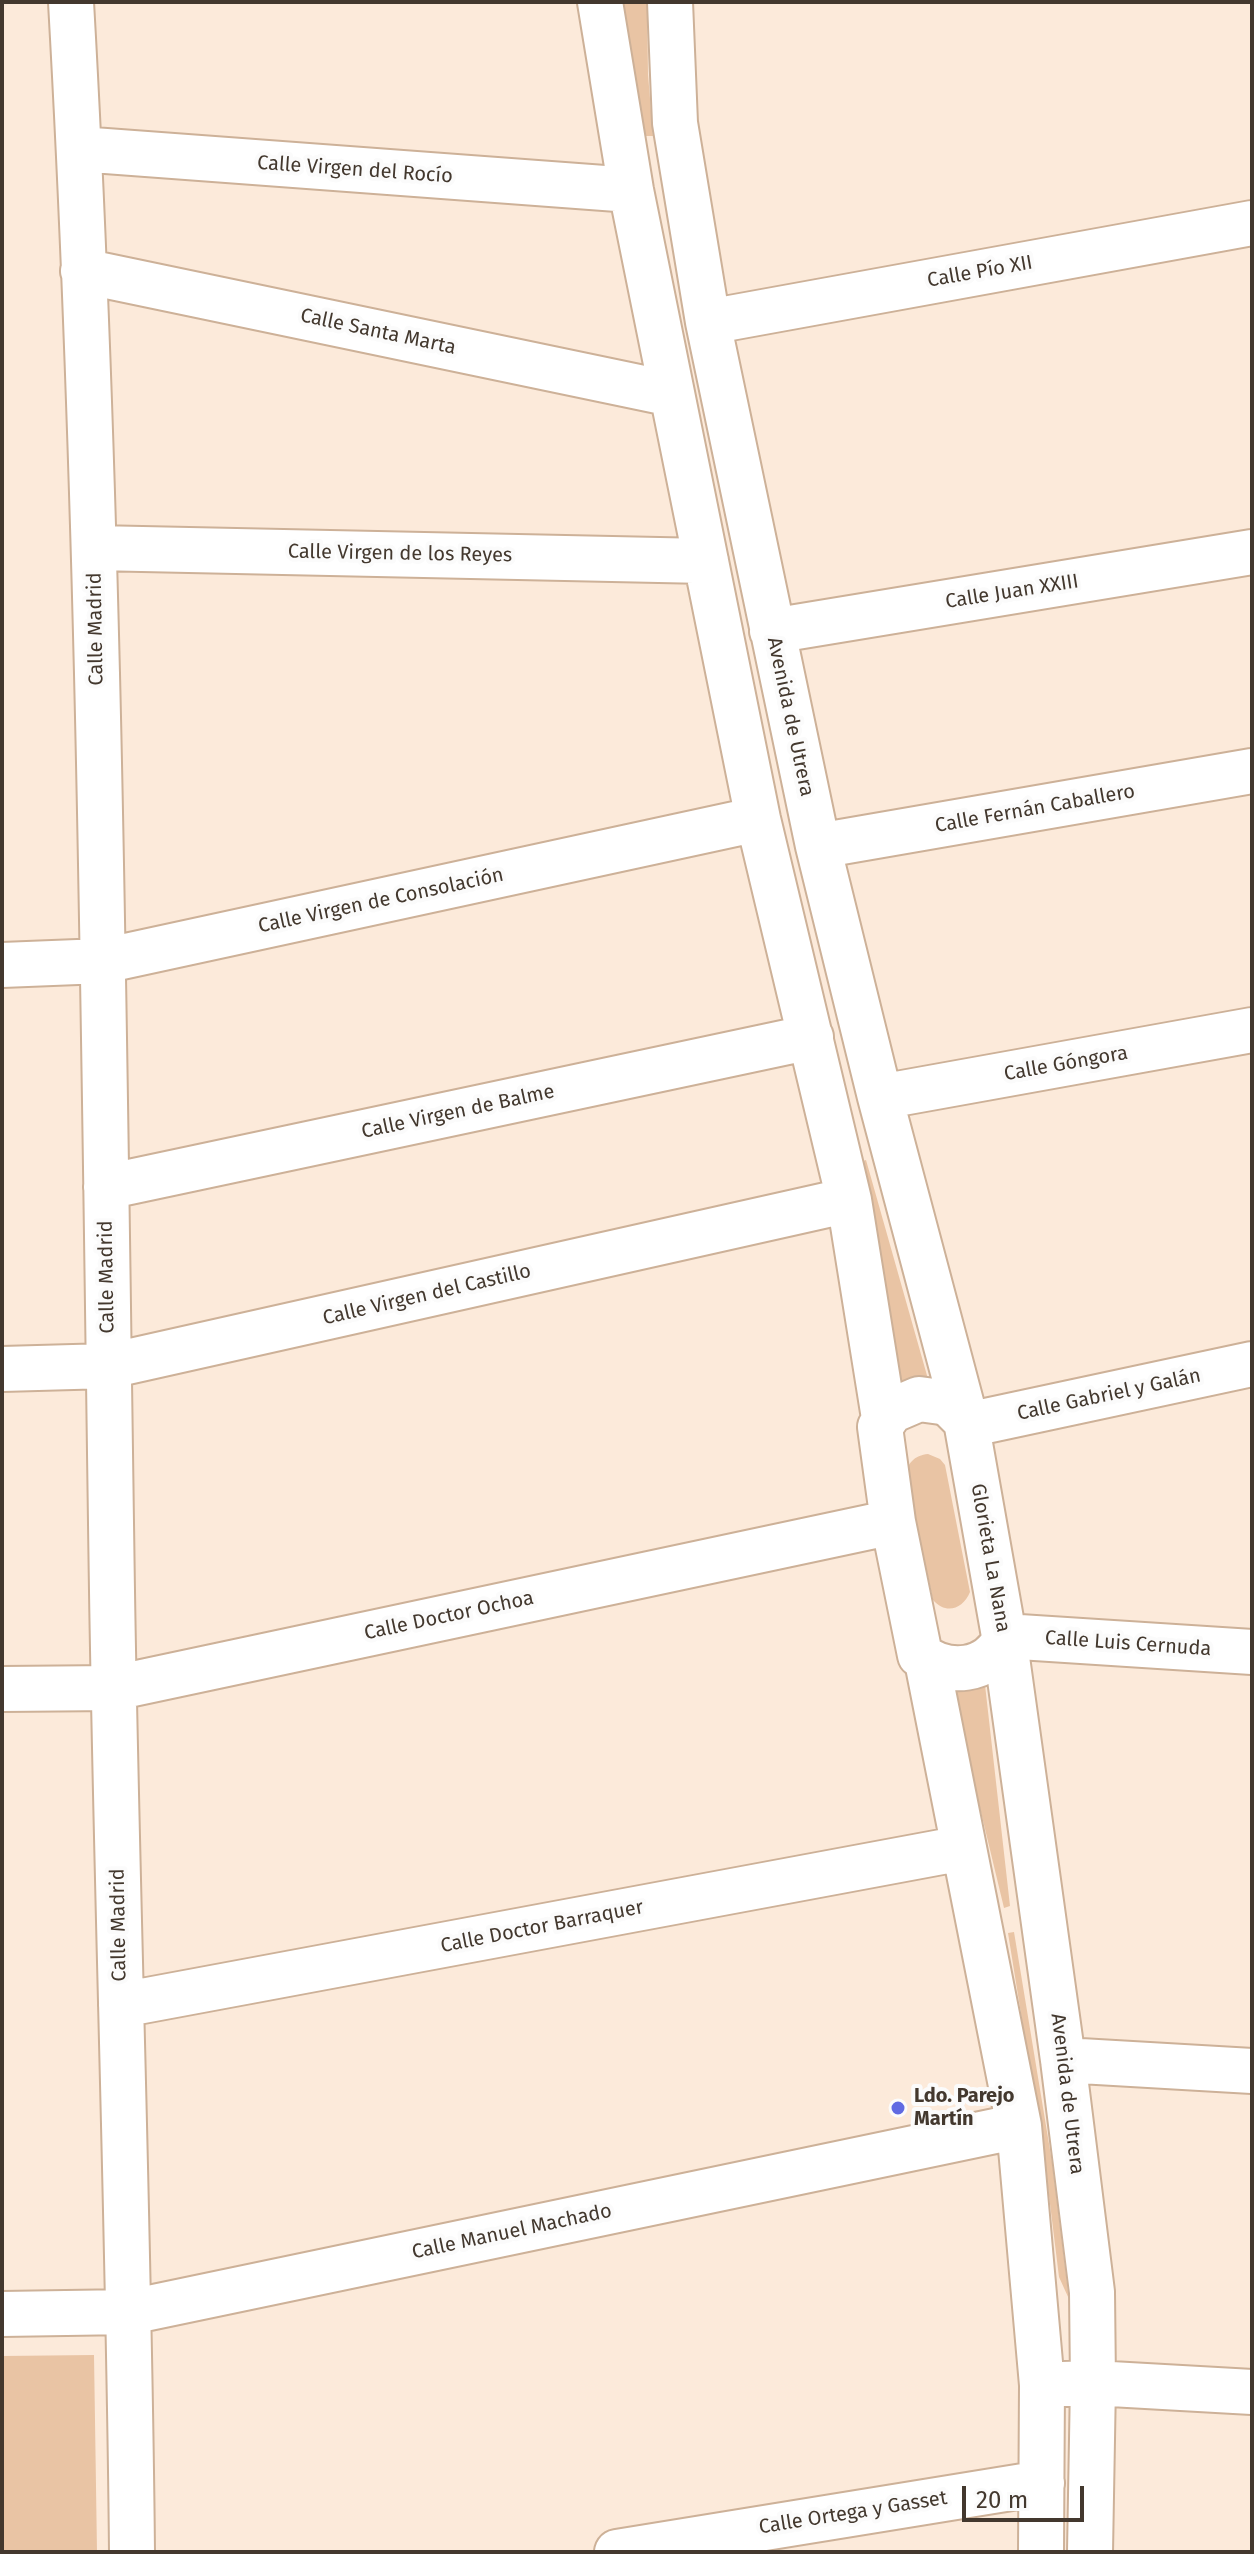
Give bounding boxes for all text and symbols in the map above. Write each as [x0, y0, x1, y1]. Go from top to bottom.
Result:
street label: Calle Virgen del Rocío [256, 151, 454, 189]
street label: Calle Pío XII [926, 251, 1034, 293]
street label: Calle Santa Marta [298, 304, 458, 360]
street label: Calle Virgen de los Reyes [288, 540, 512, 568]
street label: Calle Juan XXIII [944, 570, 1080, 614]
street label: Calle Madrid [83, 572, 109, 686]
street label: Avenida de Utrera [761, 635, 819, 799]
street label: Calle Fernán Caballero [933, 780, 1137, 838]
street label: Calle Virgen de Consolación [256, 863, 506, 939]
street label: Calle Góngora [1002, 1041, 1130, 1087]
street label: Calle Virgen de Balme [359, 1080, 557, 1144]
street label: Calle Madrid [94, 1220, 120, 1334]
street label: Calle Virgen del Castillo [321, 1259, 533, 1331]
street label: Calle Gabriel y Galán [1015, 1364, 1203, 1426]
street label: Glorieta La Nana [965, 1482, 1015, 1634]
street label: Calle Doctor Ochoa [362, 1586, 536, 1646]
street label: Calle Luis Cernuda [1044, 1626, 1212, 1662]
street label: Calle Madrid [106, 1868, 132, 1982]
street label: Calle Doctor Barraquer [439, 1896, 645, 1958]
street label: Avenida de Utrera [1045, 2012, 1089, 2176]
place label: Ldo. Parejo Martín [914, 2084, 1014, 2131]
marker: Ldo. Parejo Martín [889, 2099, 907, 2117]
street label: Calle Manuel Machado [410, 2199, 614, 2265]
scale bar [966, 2470, 1088, 2520]
street label: Calle Ortega y Gasset [757, 2486, 949, 2540]
text: 20 m [976, 2486, 1028, 2514]

